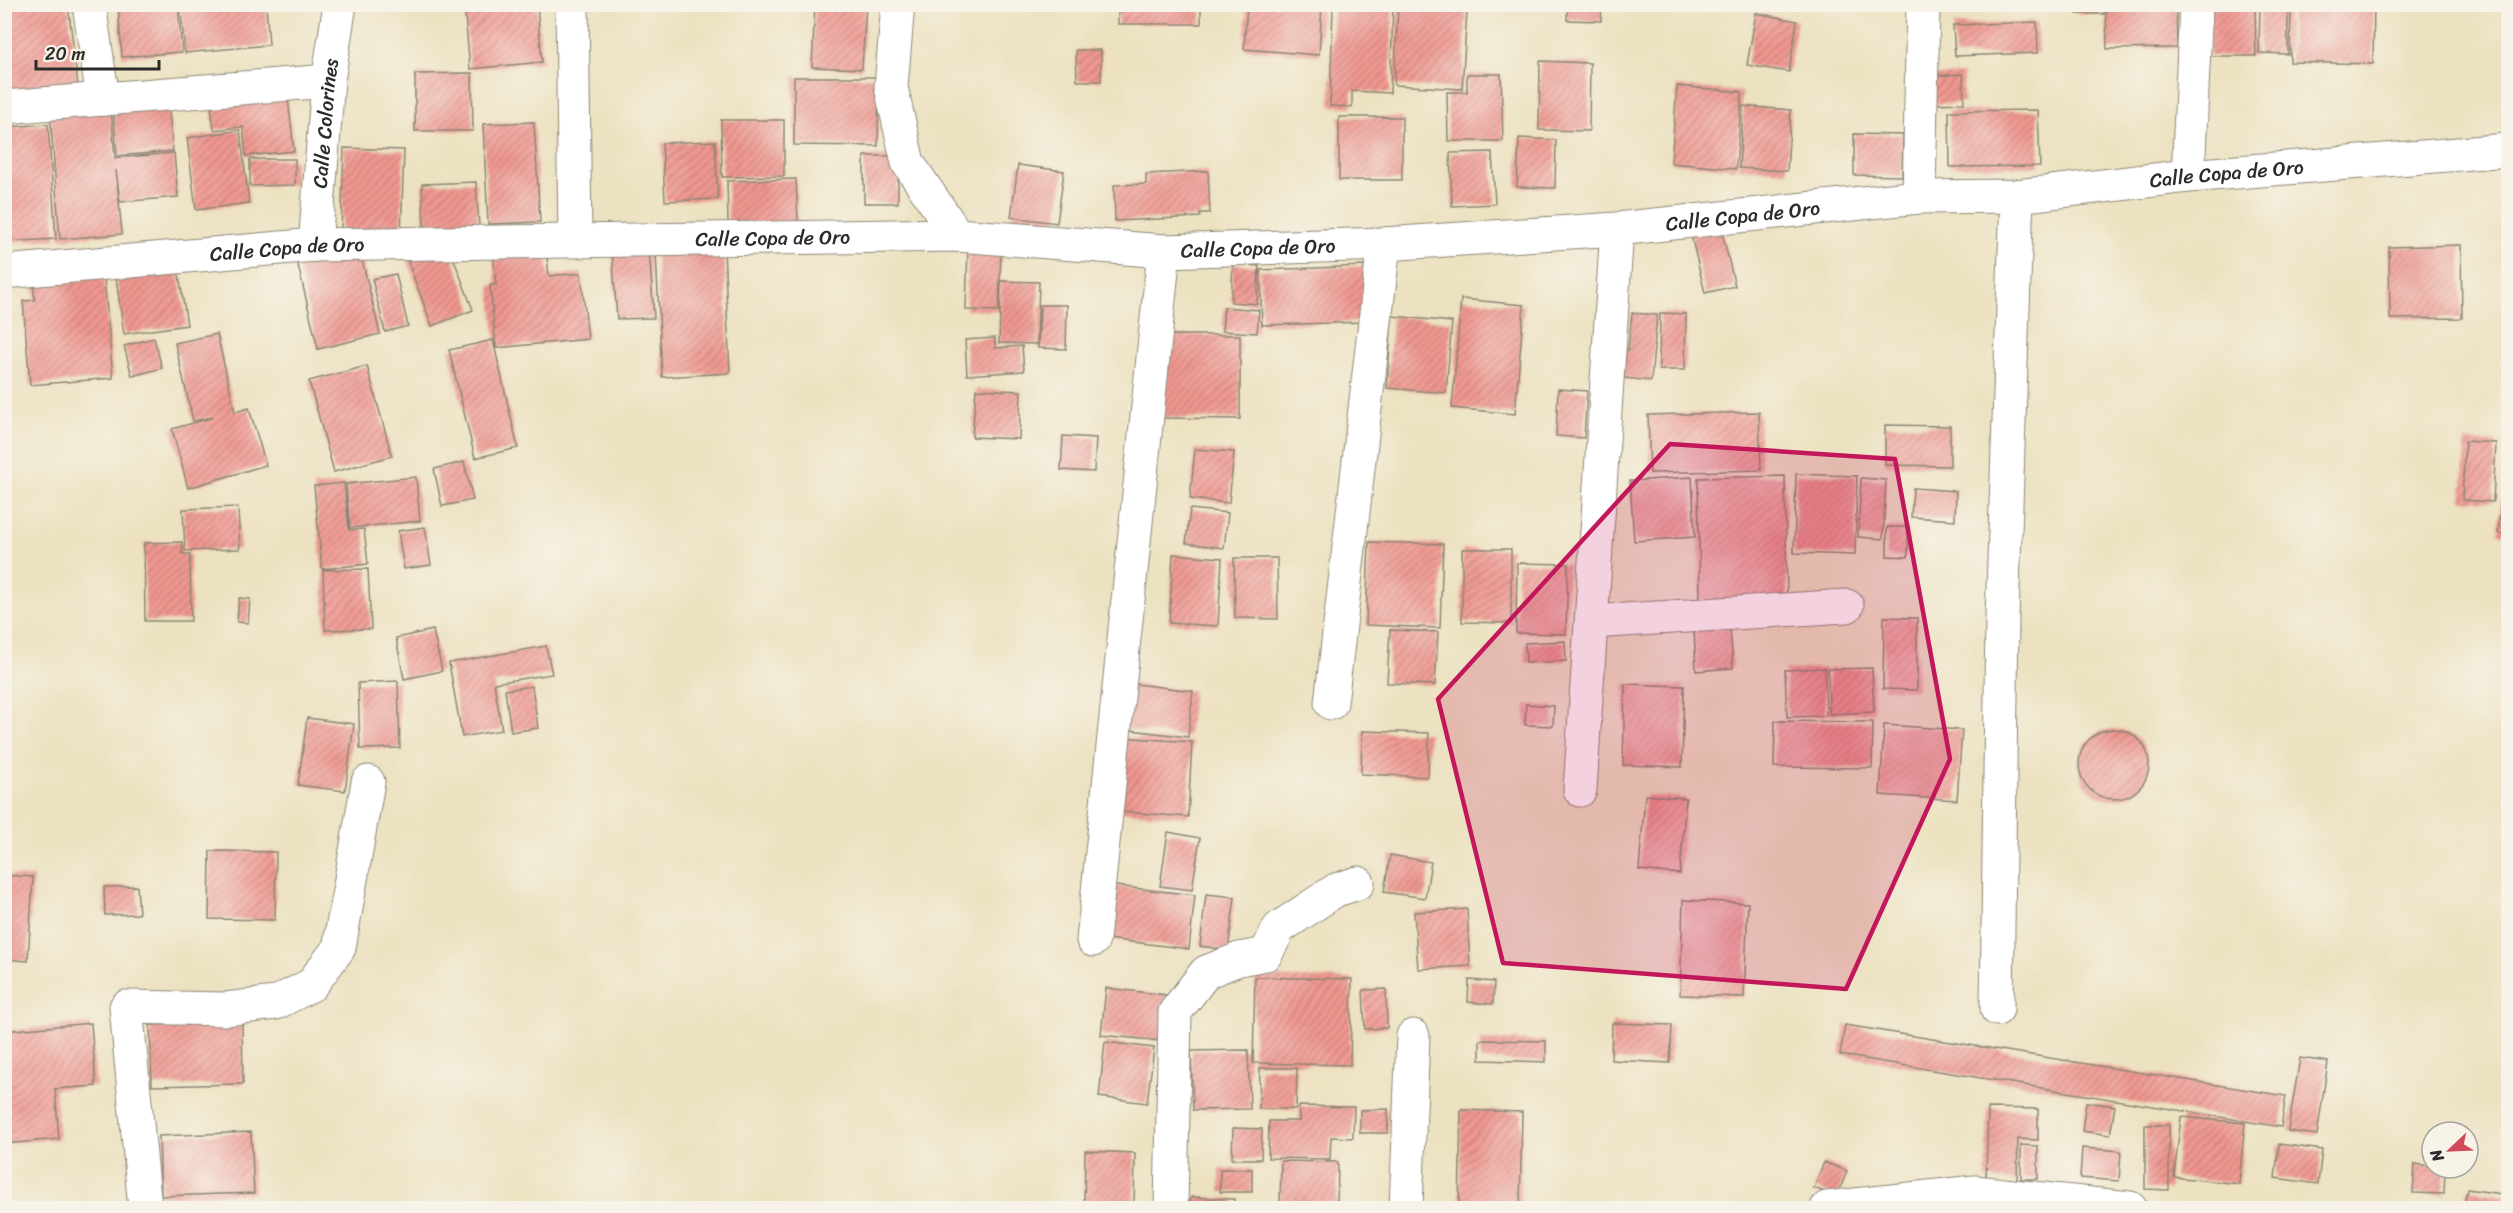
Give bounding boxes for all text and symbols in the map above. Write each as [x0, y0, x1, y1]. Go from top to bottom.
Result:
scale bar [36, 33, 159, 71]
text: 20 m [45, 38, 85, 70]
street label: Calle Colorines [303, 55, 349, 190]
street label: Calle Copa de Oro [2148, 150, 2305, 198]
street label: Calle Copa de Oro [1664, 191, 1822, 242]
street label: Calle Copa de Oro [695, 220, 851, 257]
street label: Calle Copa de Oro [208, 227, 365, 272]
street label: Calle Copa de Oro [1180, 229, 1336, 268]
north arrow [2420, 1120, 2480, 1180]
text: N [2421, 1144, 2453, 1167]

